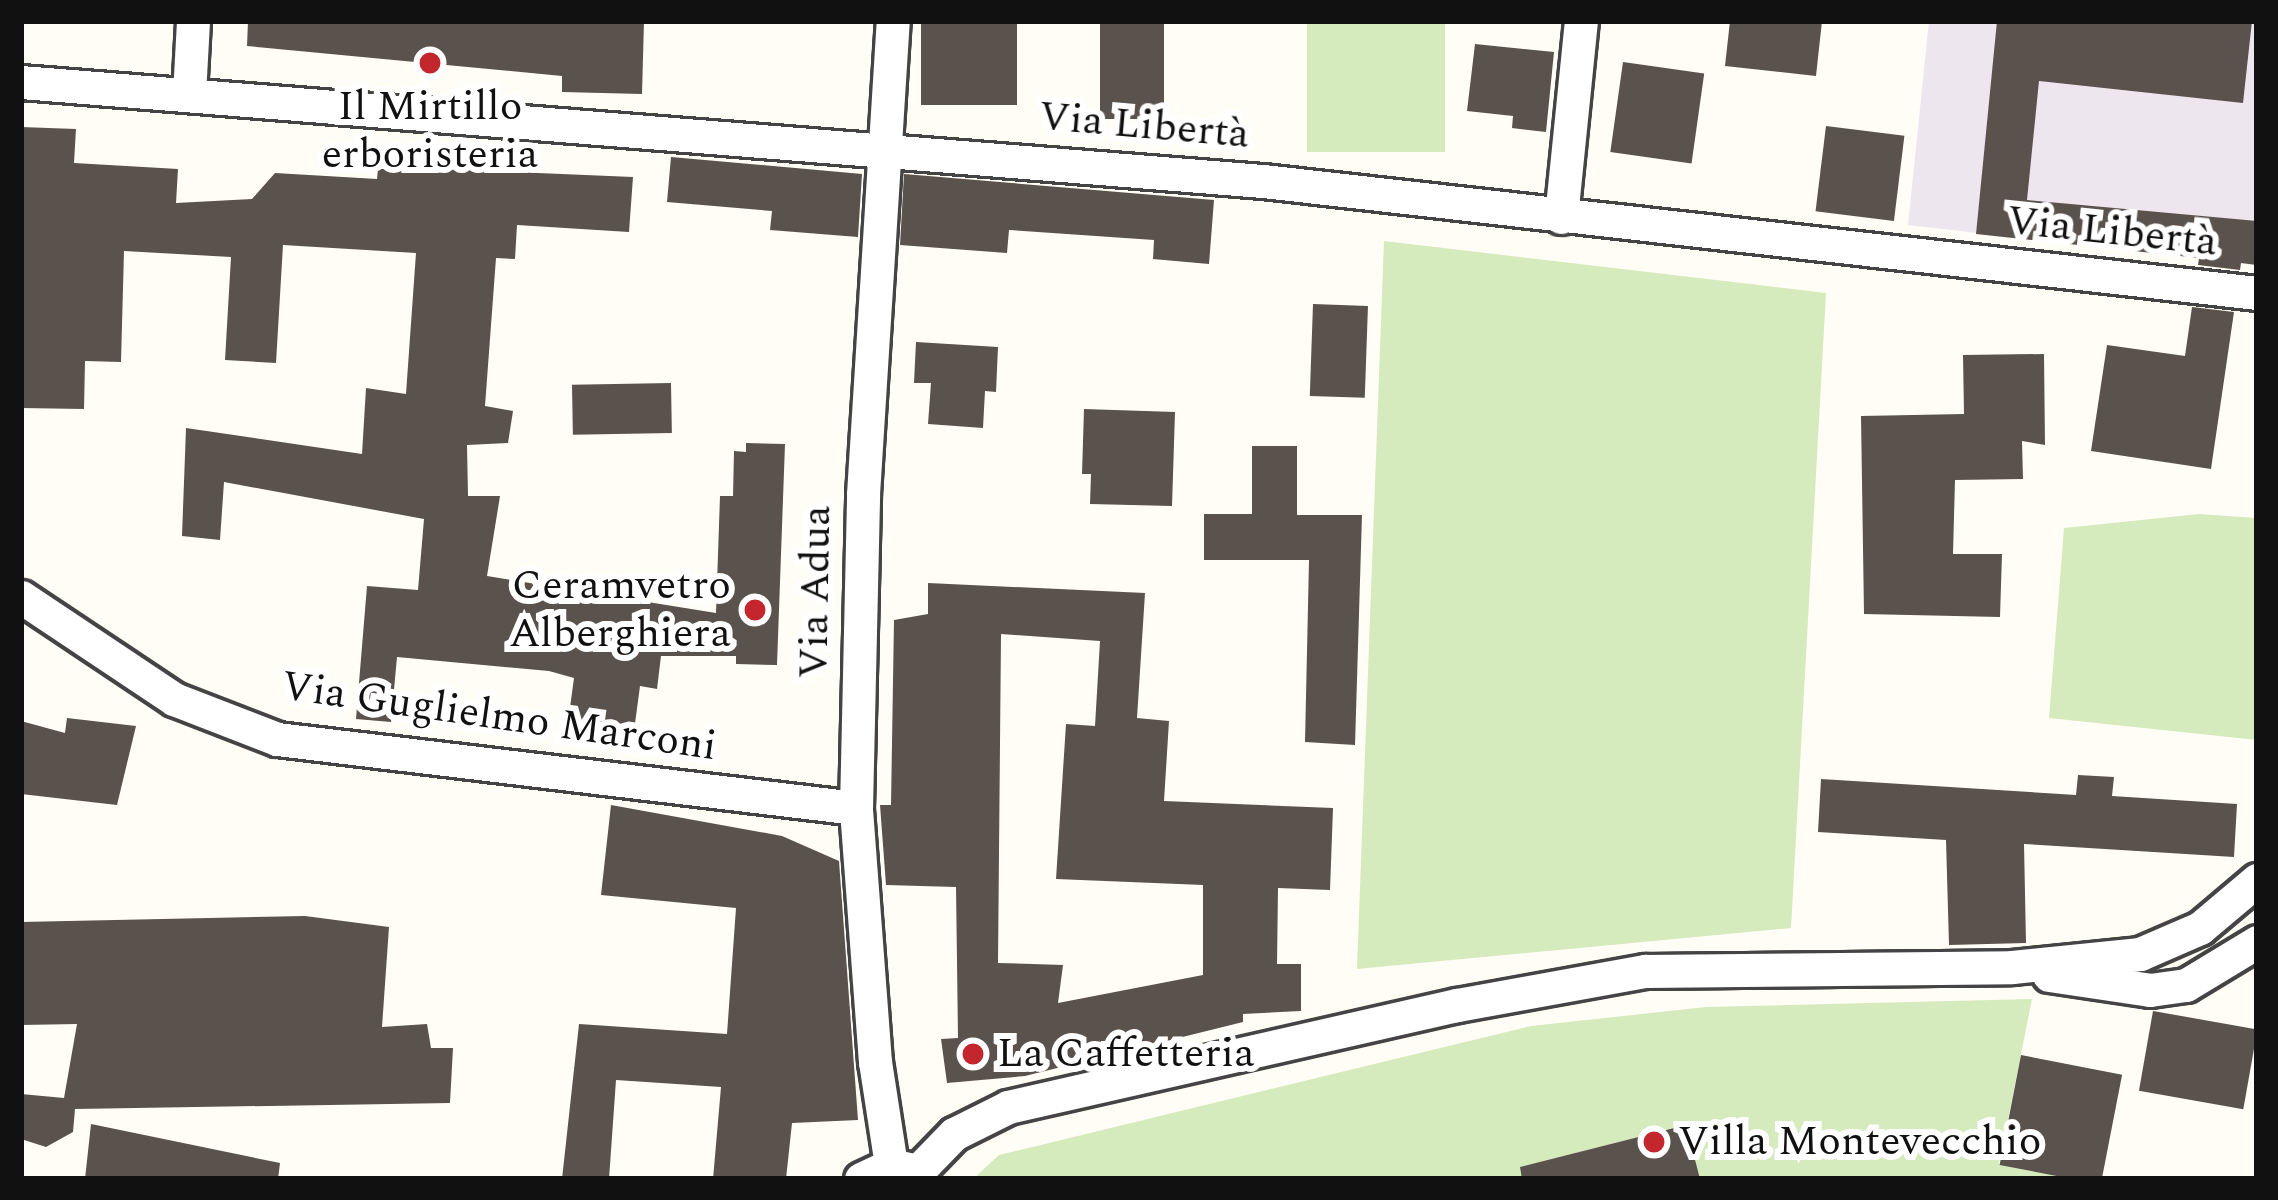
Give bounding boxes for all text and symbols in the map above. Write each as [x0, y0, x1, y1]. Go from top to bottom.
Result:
marker: Il Mirtillo erboristeria [417, 50, 443, 76]
place label: Il Mirtillo erboristeria [322, 82, 538, 180]
street label: Via Libertà [1037, 92, 1251, 160]
street label: Via Libertà [2004, 196, 2220, 268]
street label: Via Adua [789, 505, 843, 679]
place label: Ceramvetro Alberghiera [509, 561, 731, 660]
marker: Ceramvetro Alberghiera [742, 597, 768, 623]
street label: Via Guglielmo Marconi [278, 662, 720, 772]
place label: La Caffetteria [997, 1029, 1255, 1079]
marker: La Caffetteria [960, 1041, 986, 1067]
place label: Villa Montevecchio [1678, 1117, 2041, 1167]
marker: Villa Montevecchio [1641, 1129, 1667, 1155]

